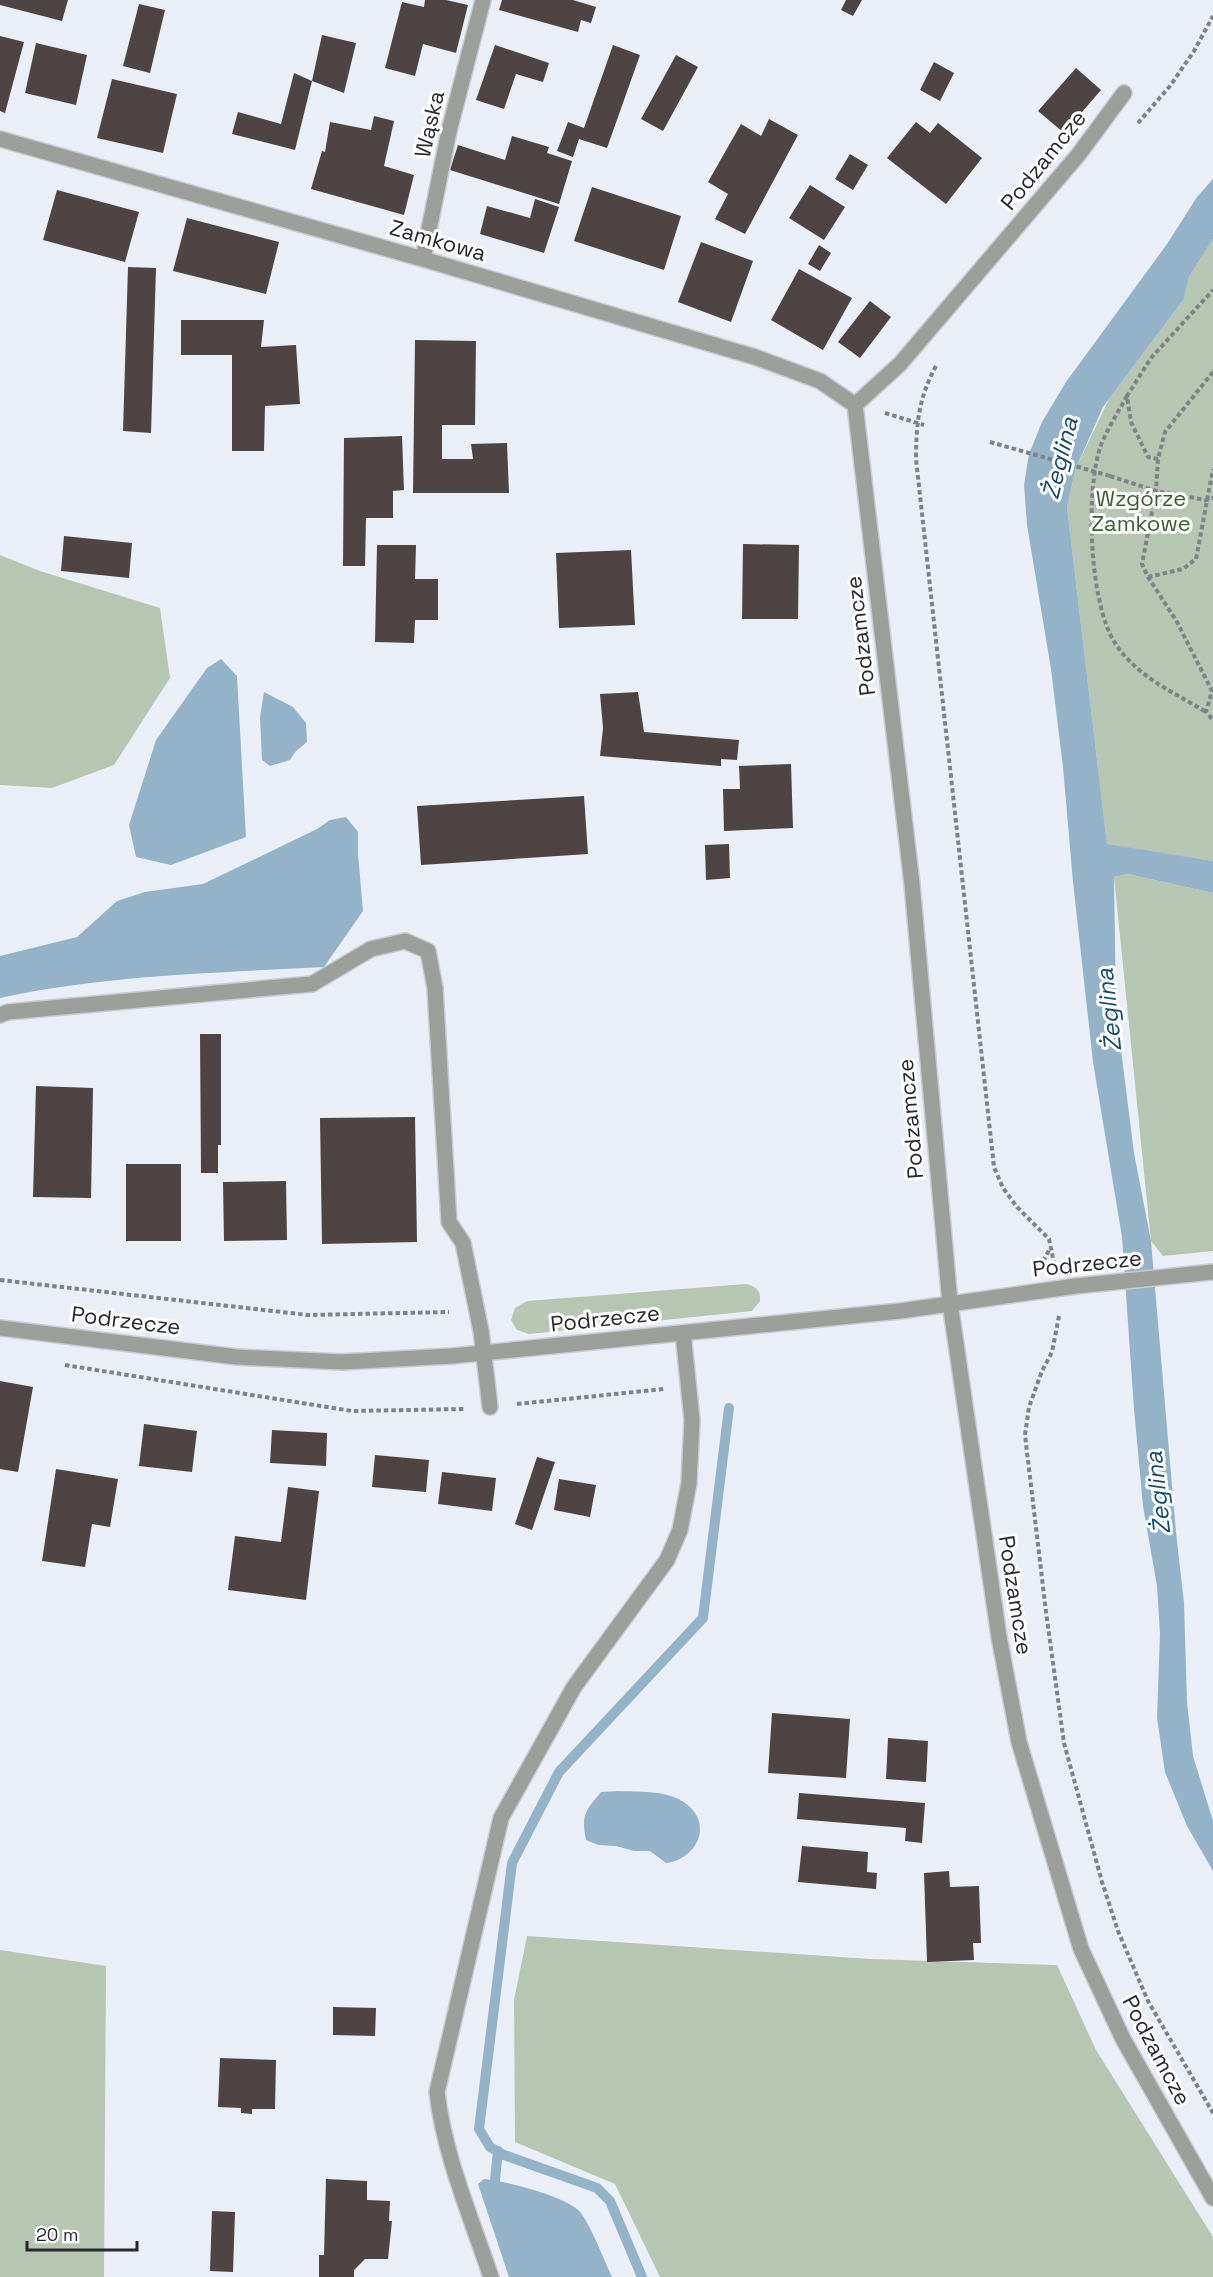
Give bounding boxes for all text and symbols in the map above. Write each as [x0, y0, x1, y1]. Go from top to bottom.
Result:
street label: Wąska [408, 88, 450, 160]
street label: Podzamcze [994, 104, 1092, 216]
street label: Zamkowa [387, 213, 490, 267]
water label: Żeglina [1034, 413, 1085, 502]
park label: Wzgórze Zamkowe [1091, 484, 1191, 537]
street label: Podzamcze [839, 575, 881, 697]
water label: Żeglina [1089, 967, 1128, 1053]
street label: Podzamcze [891, 1058, 929, 1180]
street label: Podrzecze [1031, 1243, 1143, 1283]
street label: Podrzecze [549, 1298, 661, 1338]
street label: Podrzecze [70, 1299, 182, 1341]
water label: Żeglina [1138, 1450, 1177, 1536]
street label: Podzamcze [993, 1533, 1039, 1657]
street label: Podzamcze [1116, 1990, 1198, 2110]
scale bar [27, 2214, 136, 2252]
text: 20 m [36, 2223, 79, 2246]

